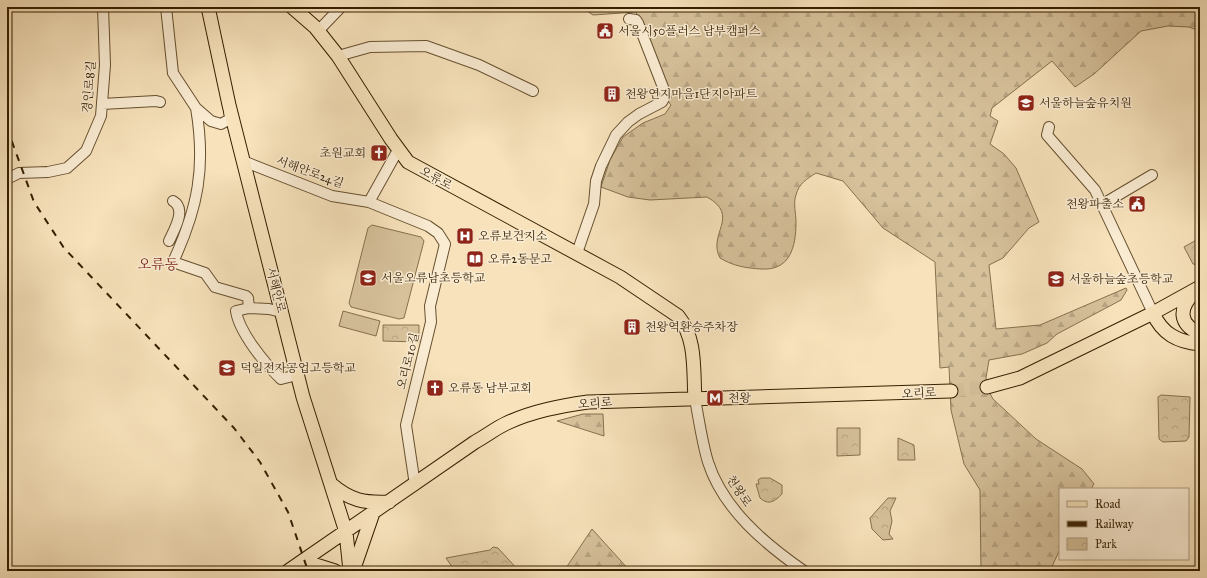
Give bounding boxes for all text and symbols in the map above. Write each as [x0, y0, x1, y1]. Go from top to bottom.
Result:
public building icon: 서울시50플러스 남부캠퍼스 [595, 21, 615, 41]
place label: 서울시50플러스 남부캠퍼스 [618, 24, 761, 38]
street label: 경인로8길 [80, 60, 98, 114]
building icon: 천왕연지마을1단지아파트 [602, 84, 622, 104]
place label: 천왕연지마을1단지아파트 [625, 87, 758, 101]
school or university icon: 서울하늘숲유치원 [1016, 93, 1036, 113]
place label: 서울하늘숲유치원 [1039, 96, 1132, 110]
church icon: 초원교회 [369, 143, 389, 163]
place label: 초원교회 [320, 146, 366, 160]
street label: 서해안로24길 [274, 153, 346, 191]
street label: 오류로 [417, 163, 455, 193]
public building icon: 천왕파출소 [1127, 194, 1147, 214]
place label: 천왕파출소 [1066, 197, 1124, 211]
hospital icon: 오류보건지소 [455, 226, 475, 246]
place label: 오류보건지소 [478, 229, 548, 243]
library icon: 오류2동문고 [465, 249, 485, 269]
place label: 오류2동문고 [488, 252, 552, 266]
district label: 오류동 [138, 256, 179, 273]
street label: 서해안로 [264, 266, 288, 315]
school or university icon: 서울오류남초등학교 [358, 268, 378, 288]
school or university icon: 서울하늘숲초등학교 [1046, 269, 1066, 289]
place label: 서울오류남초등학교 [381, 271, 486, 285]
place label: 서울하늘숲초등학교 [1069, 272, 1174, 286]
building icon: 천왕역환승주차장 [622, 317, 642, 337]
place label: 천왕역환승주차장 [645, 320, 738, 334]
street label: 오리로10길 [394, 331, 422, 391]
school or university icon: 덕일전자공업고등학교 [217, 358, 237, 378]
place label: 덕일전자공업고등학교 [240, 361, 356, 375]
church icon: 오류동 남부교회 [425, 378, 445, 398]
place label: 오류동 남부교회 [448, 381, 532, 395]
street label: 오리로 [901, 385, 937, 401]
metro station icon: 천왕 [705, 388, 725, 408]
place label: 천왕 [728, 391, 752, 405]
street label: 오리로 [577, 395, 613, 411]
street label: 천왕로 [723, 473, 755, 510]
legend [1059, 488, 1189, 560]
text: Road [1095, 497, 1121, 511]
text: Railway [1095, 517, 1134, 531]
text: Park [1095, 537, 1117, 551]

